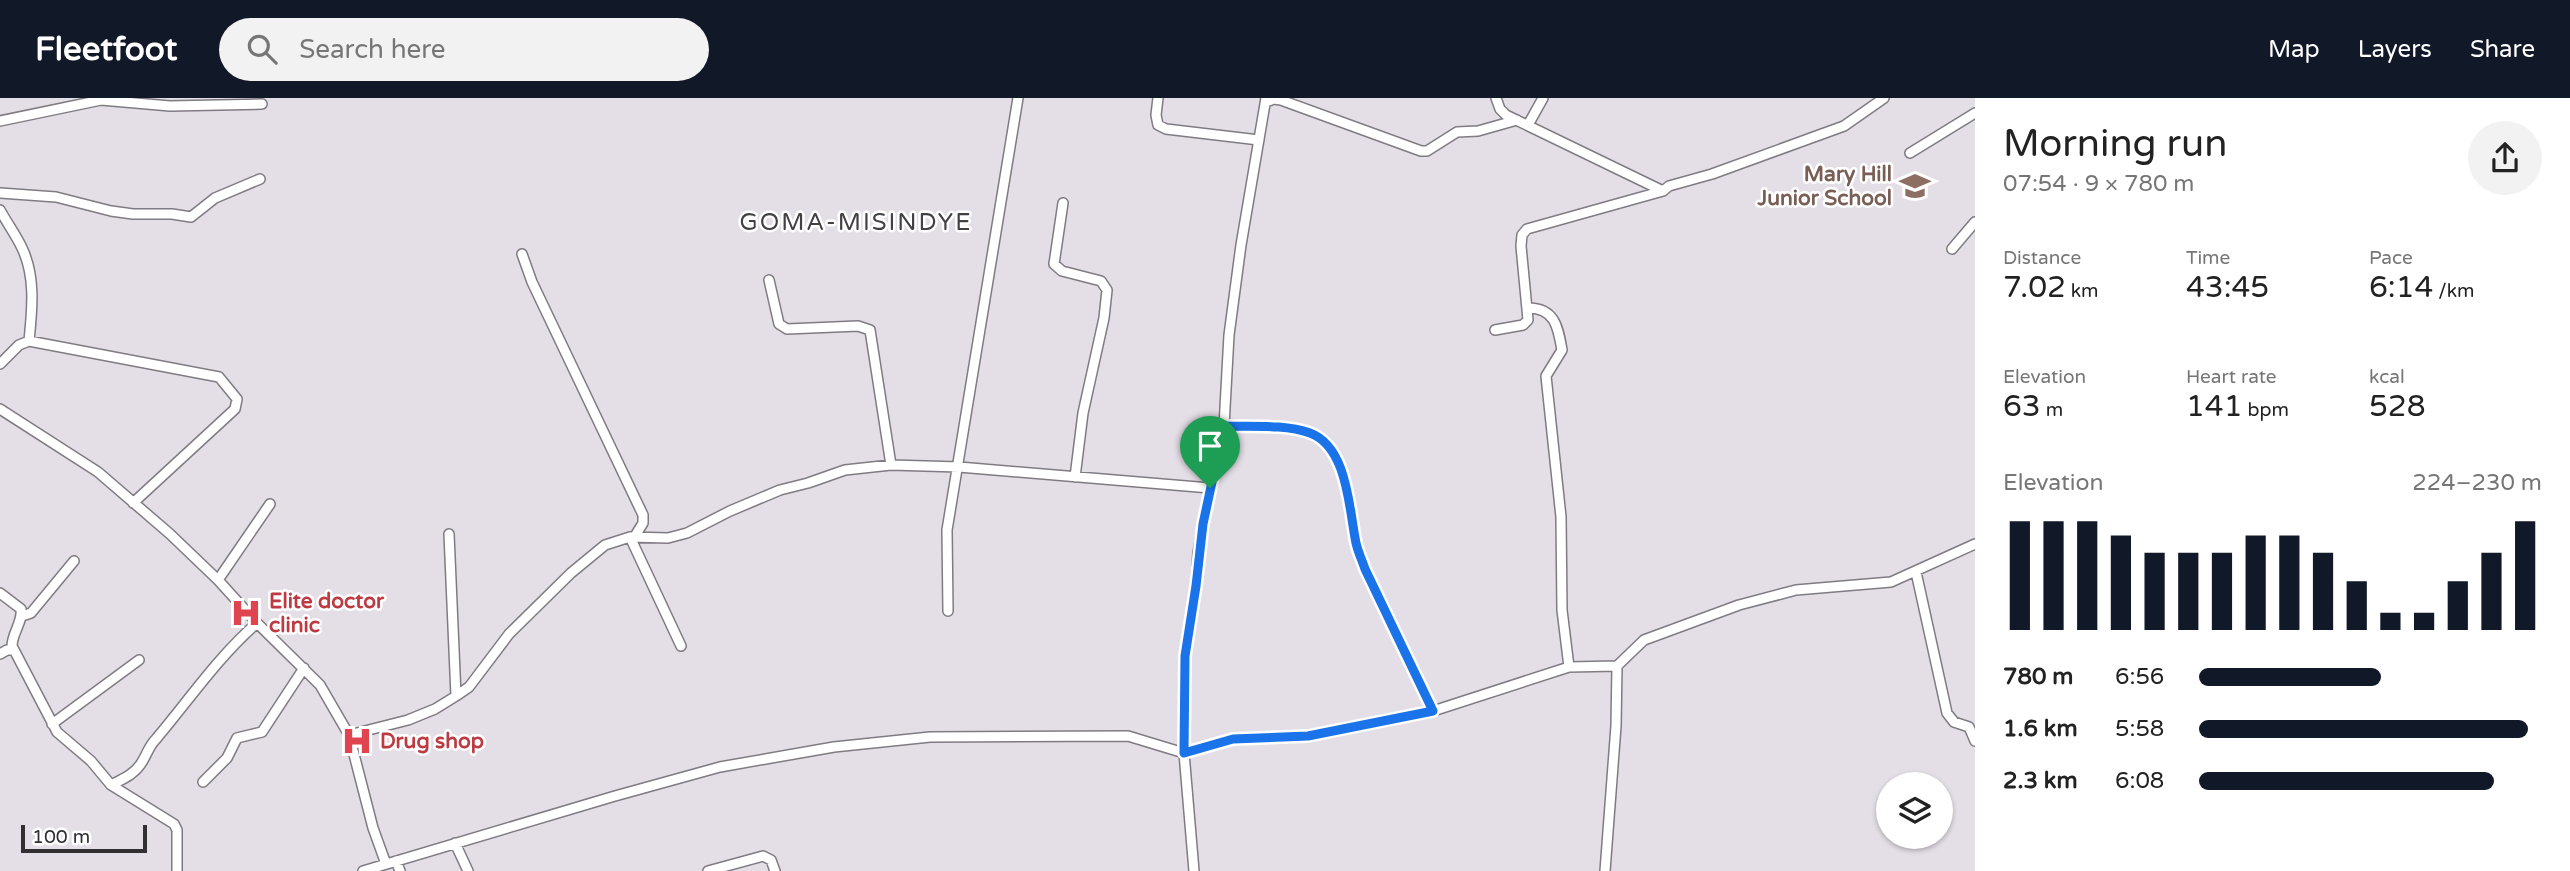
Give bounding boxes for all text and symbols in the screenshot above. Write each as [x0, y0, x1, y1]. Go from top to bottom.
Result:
search box [219, 18, 709, 81]
text: Fleetfoot [35, 30, 177, 69]
icon: search [243, 30, 281, 68]
text: Search here [299, 34, 445, 65]
text: Map [2268, 35, 2320, 64]
text: Layers [2358, 35, 2432, 64]
text: Share [2470, 35, 2535, 64]
text: Morning run [2003, 121, 2227, 167]
button: share [2468, 121, 2542, 195]
place label: Mary Hill Junior School [1756, 162, 1892, 211]
school or university icon: Mary Hill Junior School [1898, 169, 1932, 203]
text: 07:54 · 9 × 780 m [2003, 170, 2194, 198]
district label: GOMA-MISINDYE [740, 208, 973, 237]
text: Distance [2003, 247, 2081, 269]
text: Time [2186, 247, 2230, 269]
text: Pace [2369, 247, 2413, 269]
text: 7.02 [2003, 269, 2066, 306]
text: 43:45 [2186, 269, 2269, 306]
text: 6:14 [2369, 269, 2433, 306]
text: km [2066, 280, 2099, 302]
text: /km [2433, 280, 2474, 302]
text: Elevation [2003, 366, 2086, 388]
text: Heart rate [2186, 366, 2277, 388]
text: kcal [2369, 366, 2405, 388]
text: 63 [2003, 388, 2041, 425]
text: 141 [2186, 388, 2243, 425]
text: 528 [2369, 388, 2426, 425]
text: m [2041, 399, 2063, 421]
text: bpm [2243, 399, 2289, 421]
pin [1180, 416, 1240, 488]
icon: arrive [1191, 427, 1229, 465]
text: Elevation [2003, 469, 2104, 497]
text: 224–230 m [2412, 469, 2542, 497]
place label: Elite doctor clinic [269, 589, 385, 638]
hospital icon: Elite doctor clinic [229, 596, 263, 630]
text: 780 m [2003, 663, 2073, 691]
text: 6:56 [2115, 663, 2164, 691]
text: 1.6 km [2003, 715, 2078, 743]
text: 5:58 [2115, 715, 2164, 743]
hospital icon: Drug shop [340, 724, 374, 758]
place label: Drug shop [380, 729, 484, 754]
text: 2.3 km [2003, 767, 2078, 795]
text: 6:08 [2115, 767, 2164, 795]
map controls [1876, 772, 1953, 849]
button: layers [1876, 772, 1953, 849]
scale bar [21, 822, 147, 854]
text: 100 m [32, 826, 90, 848]

